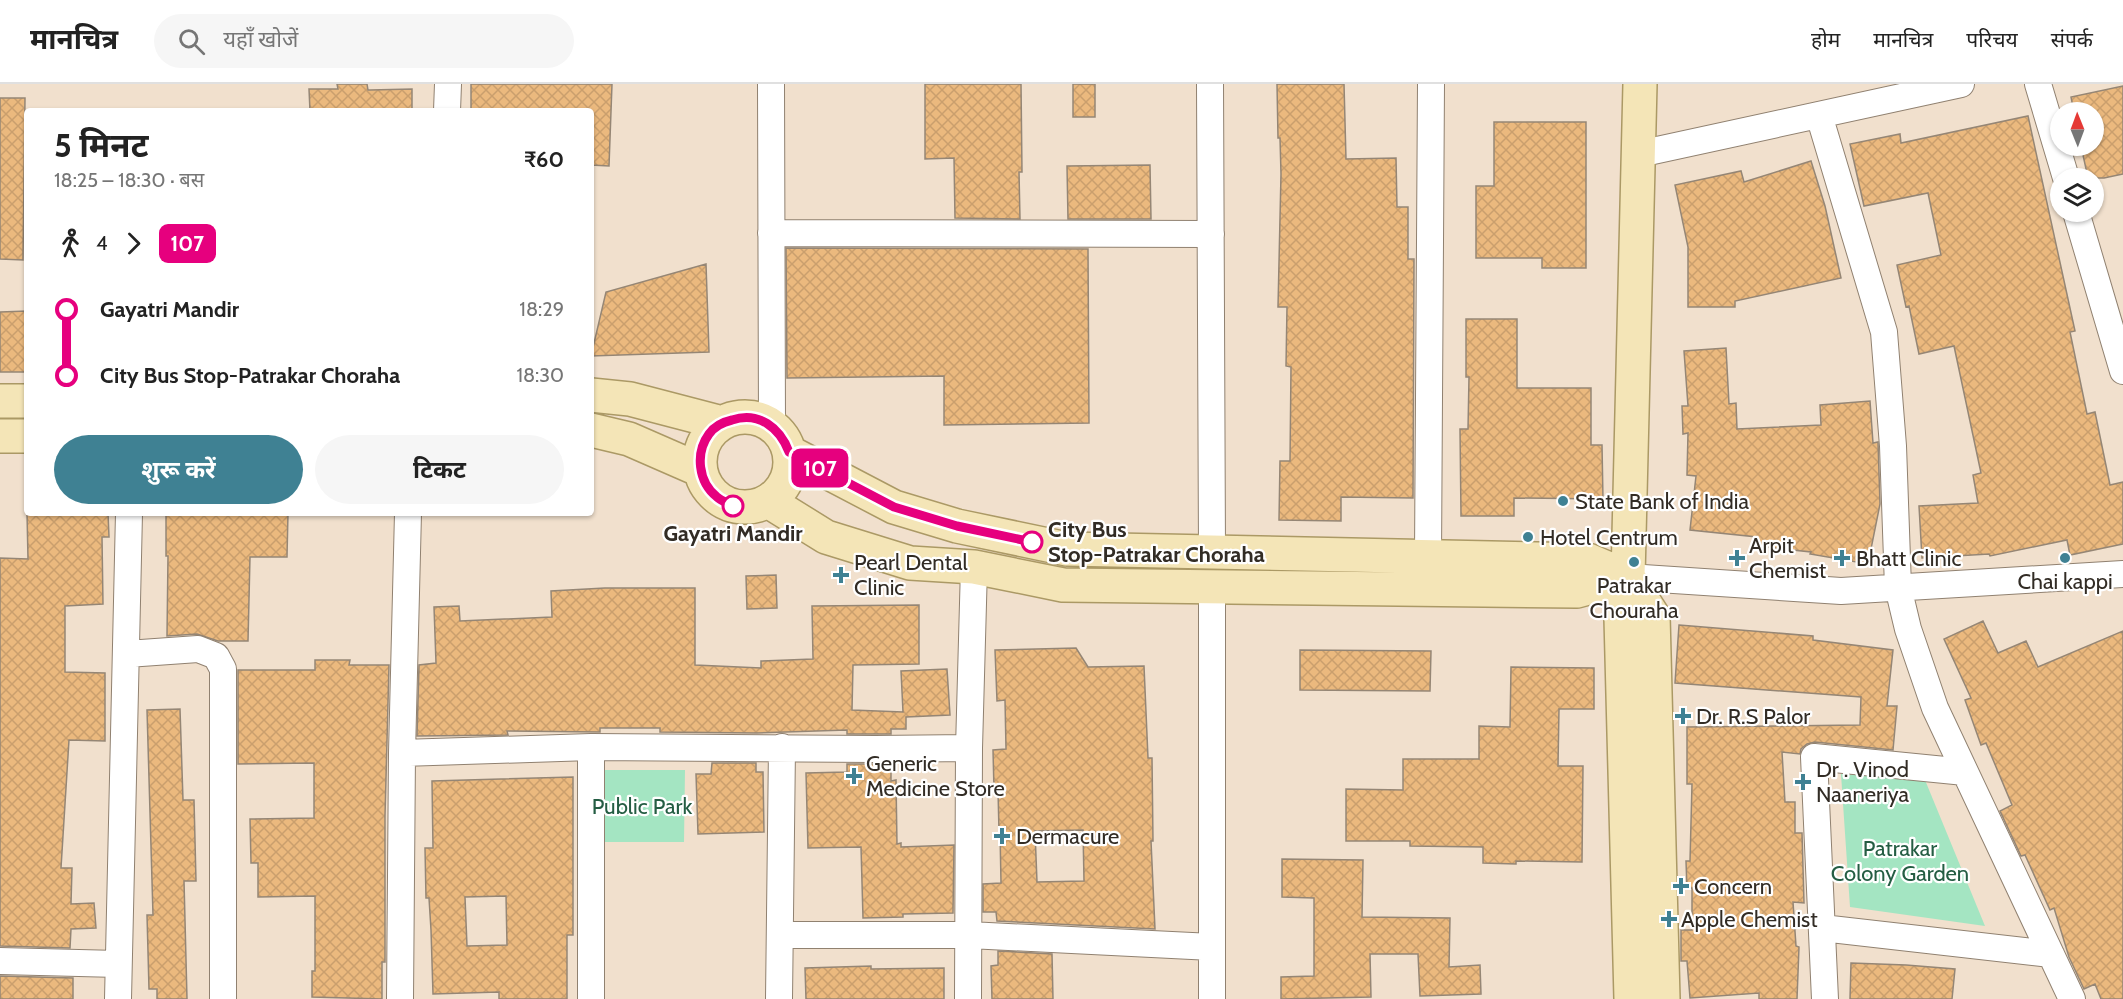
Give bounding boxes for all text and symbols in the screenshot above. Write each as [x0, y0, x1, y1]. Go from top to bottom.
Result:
search box [154, 14, 574, 68]
text: मानचित्र [30, 22, 118, 56]
icon: search [175, 25, 208, 58]
text: यहाँ खोजें [223, 26, 298, 53]
text: होम [1811, 27, 1840, 52]
text: मानचित्र [1873, 27, 1933, 52]
text: परिचय [1966, 27, 2018, 52]
text: संपर्क [2051, 27, 2093, 52]
north arrow [2050, 102, 2104, 156]
map controls [2050, 102, 2104, 222]
text: 5 मिनट [54, 125, 148, 165]
text: ₹60 [524, 146, 564, 173]
text: 18:25 – 18:30 · बस [54, 168, 204, 192]
button: layers [2050, 168, 2104, 222]
icon: walk [54, 227, 87, 260]
icon: forward [117, 227, 150, 260]
text: 4 [96, 231, 108, 255]
text: 107 [171, 231, 204, 256]
text: Gayatri Mandir [100, 296, 239, 323]
text: 18:29 [519, 297, 564, 321]
text: City Bus Stop-Patrakar Choraha [100, 362, 400, 389]
text: 18:30 [516, 363, 564, 387]
button: शुरू करें [54, 435, 303, 504]
button: टिकट [315, 435, 564, 504]
line badge: 107 [786, 448, 854, 488]
text: 107 [803, 456, 837, 481]
place label: State Bank of India [1575, 488, 1749, 515]
marker: State Bank of India [1556, 494, 1570, 508]
marker: Gayatri Mandir [722, 495, 744, 517]
place label: City Bus Stop-Patrakar Choraha [1048, 516, 1265, 568]
place label: Gayatri Mandir [663, 520, 803, 547]
place label: Hotel Centrum [1540, 524, 1678, 551]
marker: Hotel Centrum [1521, 530, 1535, 544]
marker: City Bus Stop-Patrakar Choraha [1021, 531, 1043, 553]
place label: Arpit Chemist [1749, 532, 1827, 584]
place label: Bhatt Clinic [1856, 545, 1961, 572]
place label: Pearl Dental Clinic [854, 549, 968, 601]
marker: Bhatt Clinic [1833, 549, 1851, 567]
marker: Arpit Chemist [1730, 551, 1744, 565]
marker: Chai kappi [2058, 551, 2072, 565]
marker: Patrakar Chouraha [1627, 555, 1641, 569]
marker: Pearl Dental Clinic [832, 566, 850, 584]
place label: Chai kappi [2017, 568, 2113, 595]
place label: Patrakar Chouraha [1590, 572, 1679, 624]
place label: Dr. R.S Palor [1696, 703, 1810, 730]
marker: Dr. R.S Palor [1674, 707, 1692, 725]
place label: Generic Medicine Store [866, 750, 1005, 802]
place label: Dr . Vinod Naaneriya [1816, 756, 1910, 808]
marker: Generic Medicine Store [847, 769, 861, 783]
marker: Dr . Vinod Naaneriya [1794, 773, 1812, 791]
park label: Public Park [592, 793, 692, 820]
place label: Dermacure [1016, 823, 1119, 850]
marker: Dermacure [993, 827, 1011, 845]
park label: Patrakar Colony Garden [1831, 835, 1969, 887]
place label: Concern [1694, 873, 1772, 900]
marker: Concern [1672, 877, 1690, 895]
place label: Apple Chemist [1681, 906, 1818, 933]
marker: Apple Chemist [1662, 912, 1676, 926]

